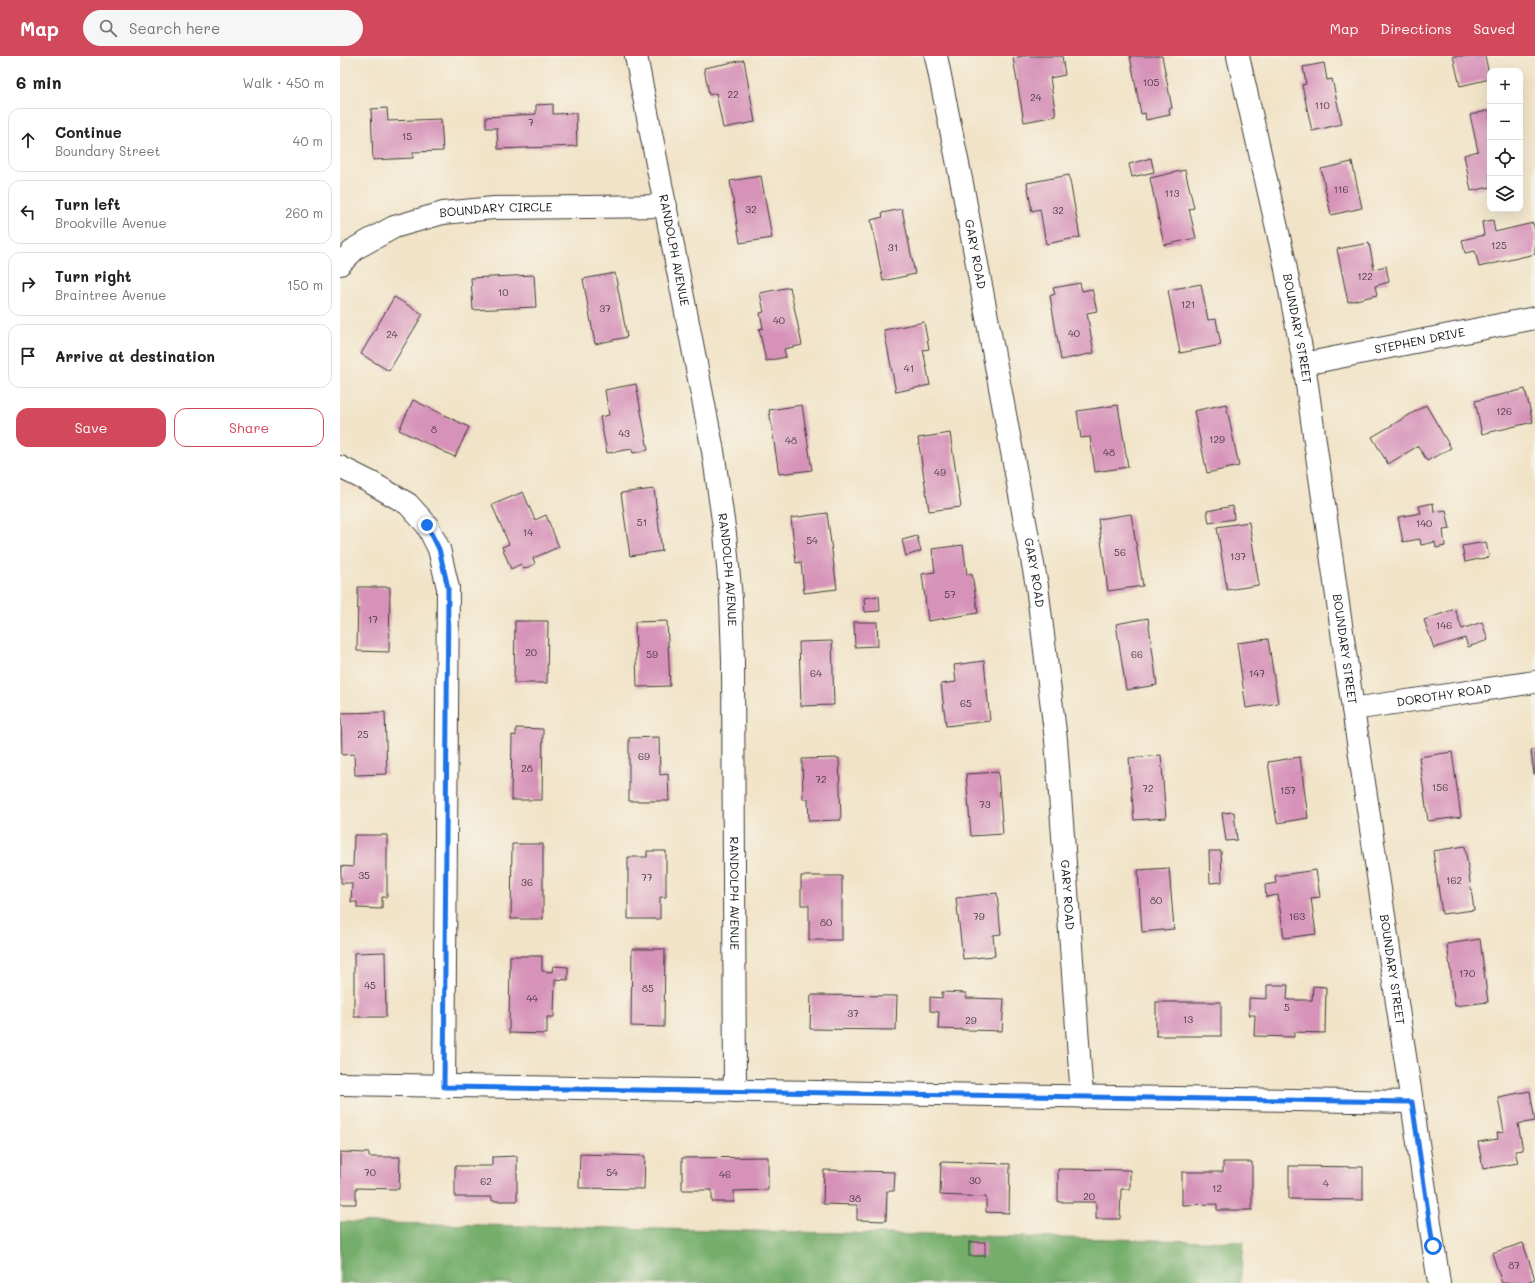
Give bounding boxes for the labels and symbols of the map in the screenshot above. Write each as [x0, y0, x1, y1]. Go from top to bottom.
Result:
house number: 105 [1143, 75, 1159, 89]
house number: 22 [727, 87, 739, 101]
house number: 24 [1030, 90, 1042, 104]
house number: 110 [1314, 98, 1330, 112]
house number: 7 [528, 115, 534, 129]
house number: 15 [402, 129, 412, 143]
house number: 116 [1334, 182, 1348, 196]
house number: 113 [1165, 186, 1180, 200]
street label: RANDOLPH AVENUE [656, 193, 694, 308]
street label: BOUNDARY CIRCLE [439, 198, 553, 220]
house number: 32 [745, 202, 757, 216]
house number: 32 [1052, 203, 1064, 217]
street label: GARY ROAD [962, 218, 990, 290]
house number: 125 [1491, 238, 1507, 252]
house number: 31 [888, 240, 898, 254]
house number: 122 [1357, 269, 1373, 283]
street label: BOUNDARY STREET [1280, 272, 1316, 385]
house number: 10 [498, 285, 508, 299]
house number: 121 [1181, 297, 1195, 311]
house number: 37 [599, 301, 611, 315]
house number: 40 [773, 313, 785, 327]
street label: STEPHEN DRIVE [1373, 323, 1466, 357]
house number: 40 [1068, 326, 1080, 340]
house number: 24 [386, 327, 398, 341]
house number: 41 [904, 361, 914, 375]
house number: 126 [1496, 404, 1512, 418]
house number: 8 [431, 422, 437, 436]
house number: 43 [618, 426, 630, 440]
house number: 129 [1209, 432, 1225, 446]
house number: 48 [785, 433, 797, 447]
house number: 48 [1103, 445, 1115, 459]
house number: 49 [934, 465, 946, 479]
street label: RANDOLPH AVENUE [715, 512, 741, 627]
house number: 51 [637, 515, 647, 529]
route end [418, 516, 436, 534]
house number: 140 [1416, 516, 1432, 530]
house number: 14 [523, 525, 533, 539]
house number: 54 [806, 533, 818, 547]
street label: GARY ROAD [1021, 536, 1049, 608]
house number: 56 [1114, 545, 1126, 559]
house number: 137 [1230, 549, 1246, 563]
house number: 57 [944, 587, 956, 601]
street label: BOUNDARY STREET [1330, 593, 1361, 706]
house number: 17 [368, 612, 378, 626]
house number: 146 [1436, 618, 1452, 632]
house number: 20 [525, 645, 537, 659]
house number: 59 [646, 647, 658, 661]
house number: 66 [1131, 647, 1143, 661]
house number: 64 [810, 666, 822, 680]
house number: 147 [1249, 666, 1265, 680]
street label: DOROTHY ROAD [1395, 680, 1492, 709]
house number: 65 [960, 696, 972, 710]
house number: 25 [357, 727, 369, 741]
house number: 69 [638, 749, 650, 763]
house number: 28 [521, 761, 533, 775]
house number: 72 [815, 772, 827, 786]
house number: 156 [1432, 780, 1448, 794]
house number: 72 [1142, 781, 1154, 795]
house number: 157 [1280, 783, 1296, 797]
house number: 73 [979, 797, 991, 811]
street label: RANDOLPH AVENUE [727, 837, 743, 950]
street label: GARY ROAD [1058, 859, 1079, 930]
house number: 35 [358, 868, 370, 882]
house number: 77 [641, 870, 653, 884]
house number: 162 [1446, 873, 1462, 887]
house number: 36 [521, 875, 533, 889]
house number: 80 [1150, 893, 1162, 907]
house number: 79 [973, 909, 985, 923]
house number: 163 [1289, 909, 1305, 923]
street label: BOUNDARY STREET [1377, 913, 1409, 1026]
house number: 80 [820, 915, 832, 929]
house number: 170 [1459, 966, 1475, 980]
house number: 45 [364, 978, 376, 992]
house number: 85 [642, 981, 654, 995]
house number: 44 [526, 991, 538, 1005]
house number: 5 [1284, 1000, 1290, 1014]
house number: 37 [847, 1006, 859, 1020]
house number: 13 [1183, 1012, 1193, 1026]
house number: 29 [965, 1013, 977, 1027]
house number: 70 [364, 1165, 376, 1179]
house number: 54 [606, 1165, 618, 1179]
house number: 46 [719, 1167, 731, 1181]
house number: 30 [969, 1173, 981, 1187]
house number: 62 [480, 1174, 492, 1188]
house number: 4 [1323, 1176, 1329, 1190]
house number: 12 [1212, 1181, 1222, 1195]
house number: 20 [1083, 1189, 1095, 1203]
house number: 38 [849, 1191, 861, 1205]
route start [1424, 1237, 1442, 1255]
house number: 87 [1508, 1258, 1520, 1272]

